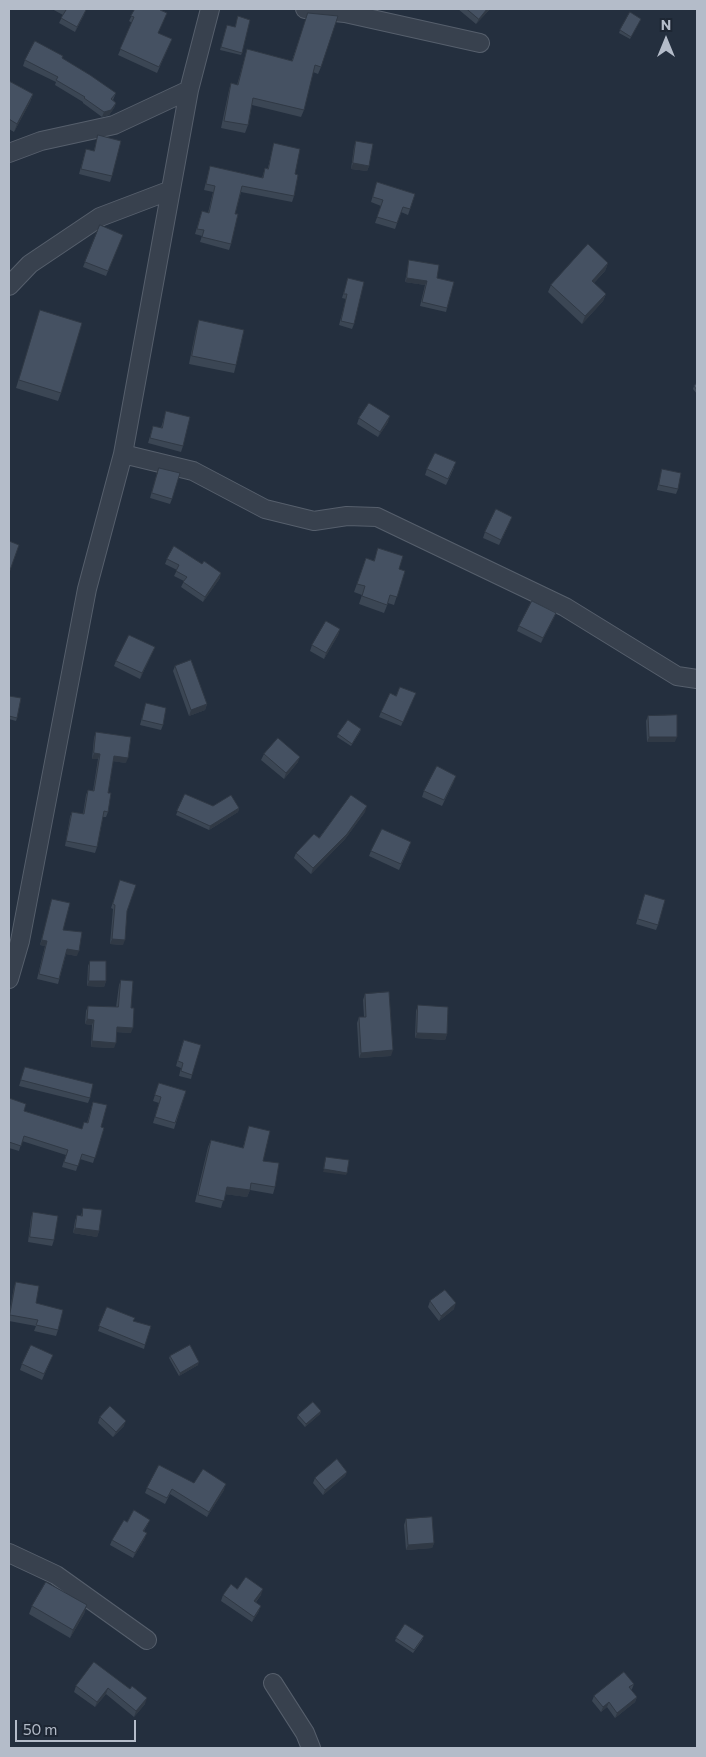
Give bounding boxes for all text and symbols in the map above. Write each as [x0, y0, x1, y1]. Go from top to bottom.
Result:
north arrow [641, 15, 691, 65]
text: N [661, 16, 671, 33]
scale bar [18, 1710, 139, 1742]
text: 50 m [23, 1720, 57, 1738]

